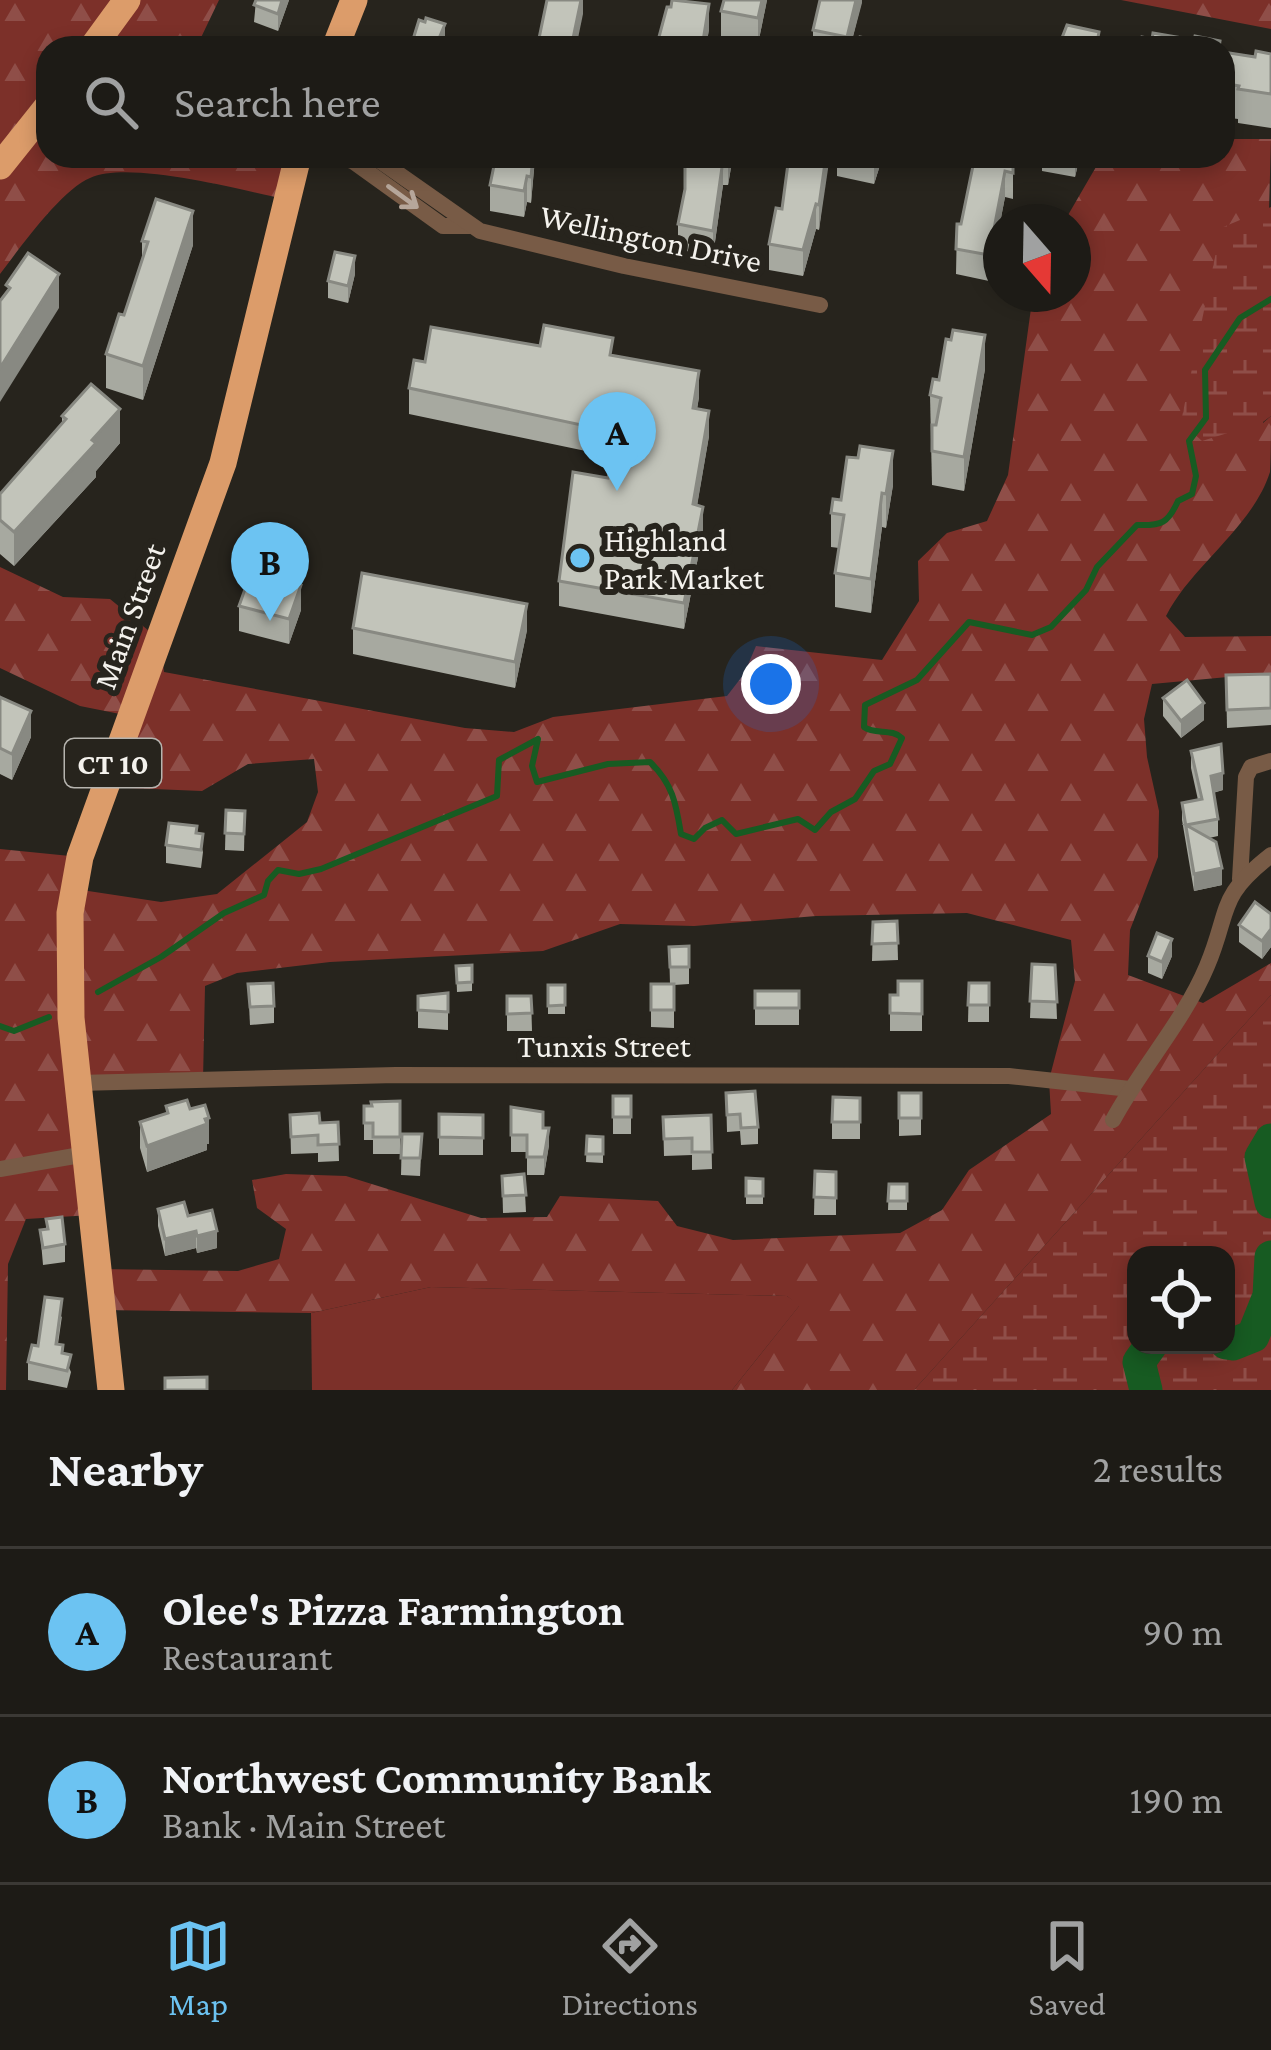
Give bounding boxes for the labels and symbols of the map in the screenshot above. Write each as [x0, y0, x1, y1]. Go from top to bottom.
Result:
one-way arrow [386, 184, 419, 210]
street label: Wellington Drive [537, 196, 765, 280]
north arrow [983, 204, 1091, 312]
pin: A [578, 392, 656, 491]
place label: Highland Park Market [604, 521, 765, 596]
pin: B [231, 522, 309, 621]
street label: Main Street [86, 537, 173, 694]
marker: Highland Park Market [567, 545, 593, 571]
your location [741, 654, 801, 714]
road number: CT 10 [65, 739, 161, 787]
street label: Tunxis Street [517, 1027, 692, 1064]

